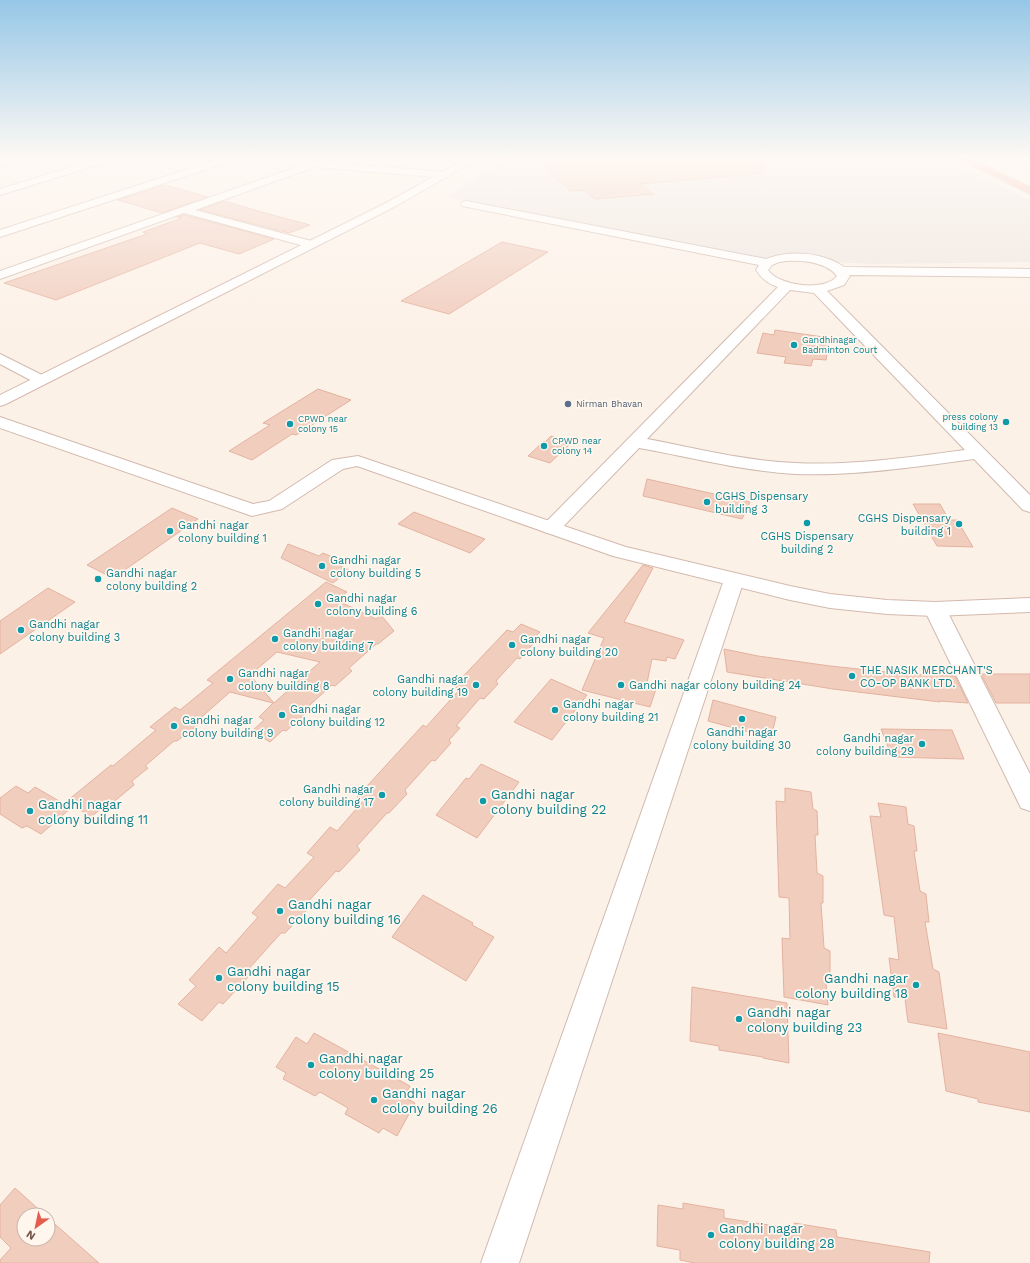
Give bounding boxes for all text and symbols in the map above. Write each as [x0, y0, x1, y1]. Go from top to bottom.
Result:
place label: Gandhinagar Badminton Court [802, 335, 877, 355]
marker: Gandhinagar Badminton Court [789, 340, 799, 350]
marker: Nirman Bhavan [563, 399, 573, 409]
place label: Nirman Bhavan [576, 399, 643, 409]
place label: press colony building 13 [942, 412, 998, 432]
place label: CPWD near colony 15 [298, 414, 348, 434]
marker: press colony building 13 [1001, 417, 1011, 427]
marker: CPWD near colony 15 [285, 419, 295, 429]
place label: CPWD near colony 14 [552, 436, 602, 456]
marker: CPWD near colony 14 [539, 441, 549, 451]
place label: CGHS Dispensary building 3 [715, 490, 809, 516]
marker: CGHS Dispensary building 3 [702, 497, 712, 507]
place label: CGHS Dispensary building 1 [858, 512, 951, 538]
marker: CGHS Dispensary building 2 [802, 518, 812, 528]
place label: Gandhi nagar colony building 1 [178, 519, 267, 545]
marker: CGHS Dispensary building 1 [954, 519, 964, 529]
marker: Gandhi nagar colony building 1 [165, 526, 175, 536]
place label: CGHS Dispensary building 2 [760, 530, 854, 556]
place label: Gandhi nagar colony building 5 [330, 554, 421, 580]
marker: Gandhi nagar colony building 5 [317, 561, 327, 571]
place label: Gandhi nagar colony building 2 [106, 567, 197, 593]
marker: Gandhi nagar colony building 2 [93, 574, 103, 584]
place label: Gandhi nagar colony building 6 [326, 592, 418, 618]
marker: Gandhi nagar colony building 6 [313, 599, 323, 609]
place label: Gandhi nagar colony building 3 [29, 618, 120, 644]
marker: Gandhi nagar colony building 3 [16, 625, 26, 635]
place label: Gandhi nagar colony building 7 [283, 627, 373, 653]
place label: Gandhi nagar colony building 20 [520, 633, 618, 659]
marker: Gandhi nagar colony building 7 [270, 634, 280, 644]
marker: Gandhi nagar colony building 20 [507, 640, 517, 650]
place label: THE NASIK MERCHANT'S CO-OP BANK LTD. [860, 664, 993, 690]
place label: Gandhi nagar colony building 8 [238, 667, 330, 693]
marker: THE NASIK MERCHANT'S CO-OP BANK LTD. [847, 671, 857, 681]
place label: Gandhi nagar colony building 19 [372, 673, 469, 699]
marker: Gandhi nagar colony building 8 [225, 674, 235, 684]
place label: Gandhi nagar colony building 24 [629, 679, 801, 692]
marker: Gandhi nagar colony building 19 [471, 680, 481, 690]
marker: Gandhi nagar colony building 24 [616, 680, 626, 690]
place label: Gandhi nagar colony building 21 [563, 698, 658, 724]
place label: Gandhi nagar colony building 12 [290, 703, 385, 729]
marker: Gandhi nagar colony building 21 [550, 705, 560, 715]
marker: Gandhi nagar colony building 12 [277, 710, 287, 720]
place label: Gandhi nagar colony building 9 [182, 714, 274, 740]
marker: Gandhi nagar colony building 30 [737, 714, 747, 724]
marker: Gandhi nagar colony building 9 [169, 721, 179, 731]
place label: Gandhi nagar colony building 30 [693, 726, 791, 752]
place label: Gandhi nagar colony building 29 [816, 732, 915, 758]
marker: Gandhi nagar colony building 29 [917, 739, 927, 749]
place label: Gandhi nagar colony building 17 [279, 783, 375, 809]
place label: Gandhi nagar colony building 22 [491, 787, 606, 817]
marker: Gandhi nagar colony building 17 [377, 790, 387, 800]
marker: Gandhi nagar colony building 22 [478, 796, 488, 806]
place label: Gandhi nagar colony building 11 [38, 797, 148, 827]
marker: Gandhi nagar colony building 11 [25, 806, 35, 816]
place label: Gandhi nagar colony building 16 [288, 897, 401, 927]
marker: Gandhi nagar colony building 16 [275, 906, 285, 916]
place label: Gandhi nagar colony building 15 [227, 964, 340, 994]
place label: Gandhi nagar colony building 18 [795, 971, 908, 1001]
marker: Gandhi nagar colony building 15 [214, 973, 224, 983]
marker: Gandhi nagar colony building 18 [911, 980, 921, 990]
place label: Gandhi nagar colony building 23 [747, 1005, 862, 1035]
marker: Gandhi nagar colony building 23 [734, 1014, 744, 1024]
place label: Gandhi nagar colony building 25 [319, 1051, 434, 1081]
marker: Gandhi nagar colony building 25 [306, 1060, 316, 1070]
place label: Gandhi nagar colony building 26 [382, 1086, 498, 1116]
marker: Gandhi nagar colony building 26 [369, 1095, 379, 1105]
north arrow [16, 1207, 56, 1247]
place label: Gandhi nagar colony building 28 [719, 1221, 835, 1251]
text: N [24, 1227, 38, 1243]
marker: Gandhi nagar colony building 28 [706, 1230, 716, 1240]

